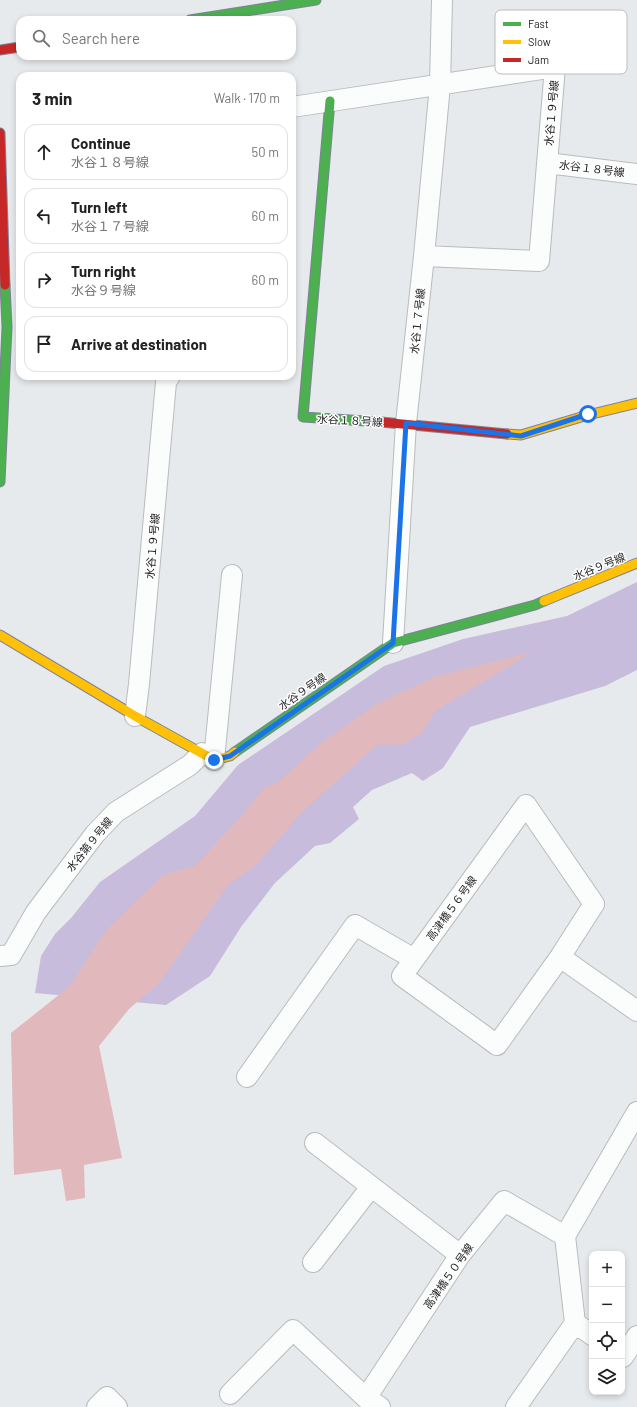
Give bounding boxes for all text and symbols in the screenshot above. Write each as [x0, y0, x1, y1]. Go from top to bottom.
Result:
legend [495, 10, 627, 74]
search box [16, 16, 296, 60]
text: Fast [528, 17, 549, 30]
icon: search [30, 27, 52, 49]
text: Search here [62, 29, 140, 47]
text: Slow [528, 35, 551, 48]
text: Jam [528, 53, 549, 66]
street label: 水谷１９号線 [542, 80, 560, 146]
text: 3 min [32, 88, 72, 108]
text: Walk · 170 m [214, 90, 280, 106]
text: Continue [71, 134, 131, 152]
icon: ahead [33, 141, 55, 163]
text: 50 m [252, 144, 279, 160]
text: 水谷１８号線 [71, 154, 149, 170]
street label: 水谷１８号線 [558, 158, 626, 178]
text: Turn left [71, 198, 127, 216]
icon: left [33, 205, 55, 227]
text: 60 m [252, 208, 279, 224]
text: 水谷１７号線 [71, 218, 149, 234]
text: Turn right [71, 262, 136, 280]
icon: right [33, 269, 55, 291]
text: 60 m [252, 272, 279, 288]
text: 水谷９号線 [71, 282, 136, 298]
street label: 水谷１７号線 [407, 288, 427, 354]
icon: arrive [33, 333, 55, 355]
text: Arrive at destination [71, 335, 207, 353]
route start [579, 405, 597, 423]
street label: 水谷１８号線 [317, 412, 383, 428]
street label: 水谷１９号線 [143, 513, 161, 579]
street label: 水谷９号線 [571, 550, 627, 582]
street label: 水谷９号線 [276, 670, 328, 712]
route end [205, 751, 223, 769]
street label: 水谷第９号線 [63, 814, 115, 874]
street label: 高津橋５６号線 [423, 873, 479, 943]
street label: 高津橋５０号線 [421, 1241, 475, 1311]
map controls [589, 1251, 625, 1395]
button: + [589, 1251, 625, 1287]
button: − [589, 1287, 625, 1323]
button: locate [589, 1323, 625, 1359]
button: layers [589, 1359, 625, 1395]

